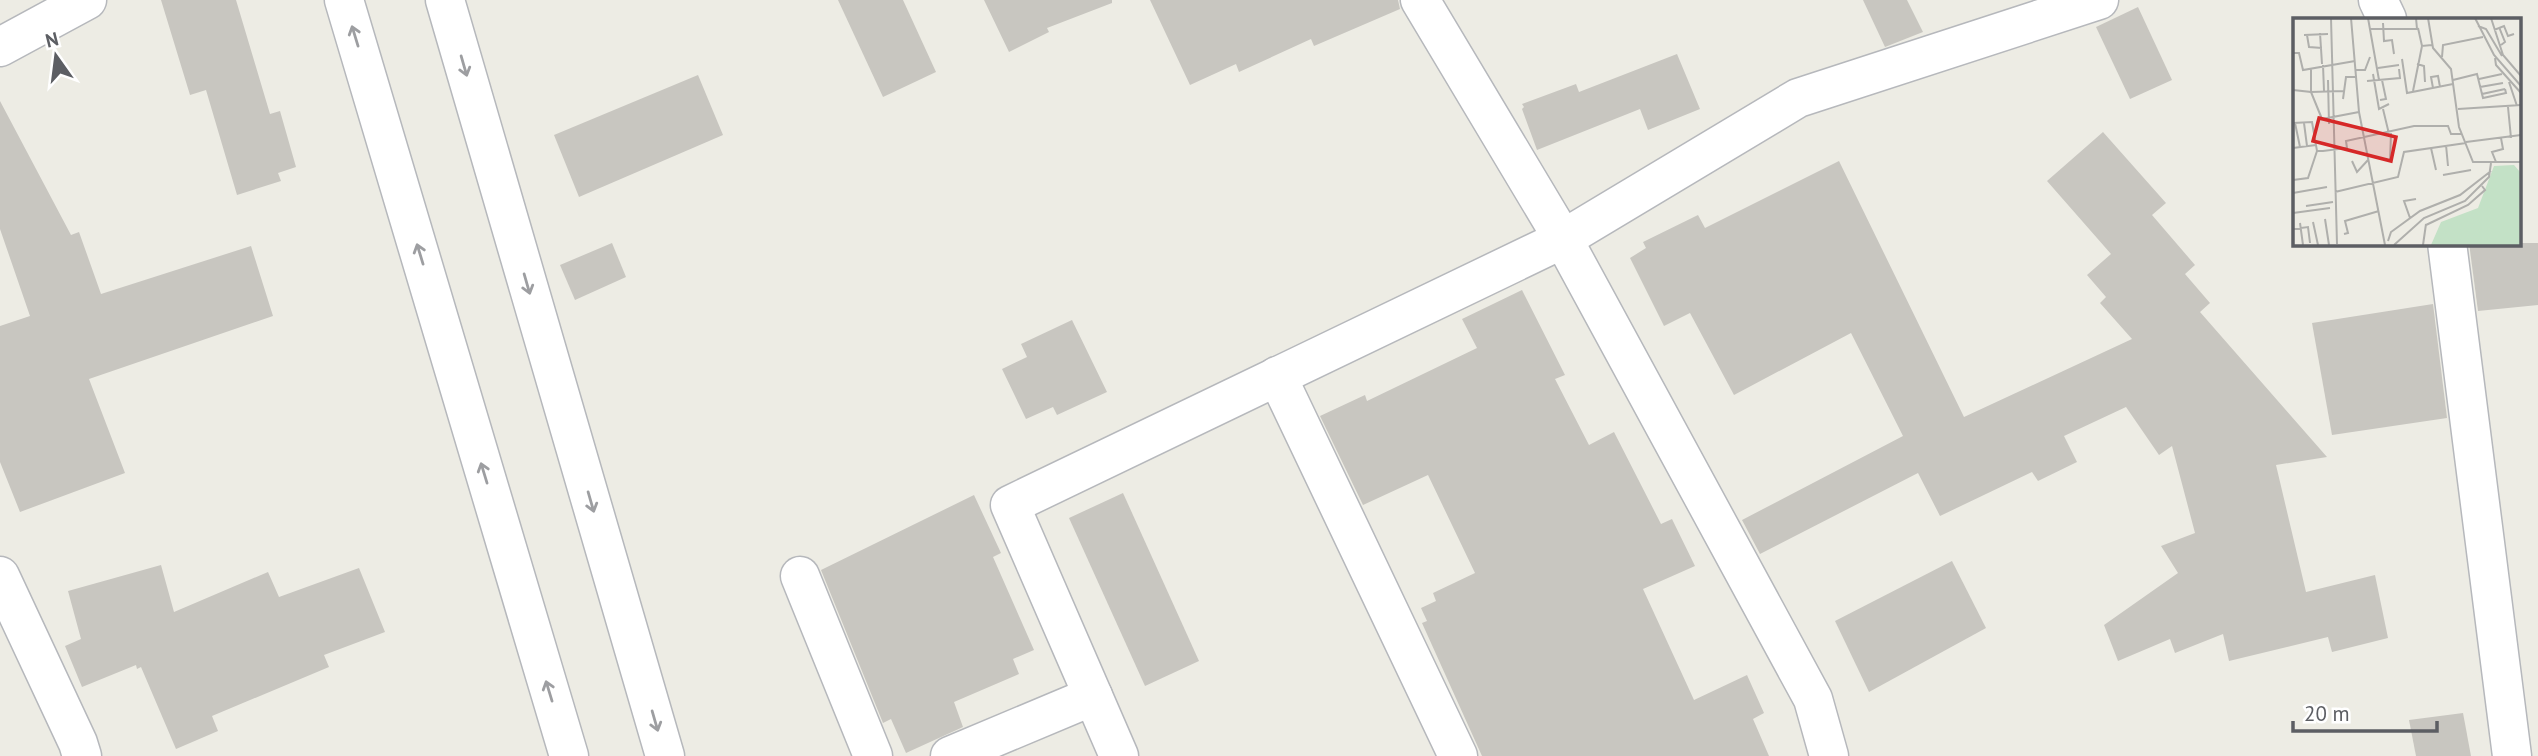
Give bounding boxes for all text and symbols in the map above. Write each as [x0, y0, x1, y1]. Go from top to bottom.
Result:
inset map [2293, 18, 2520, 245]
north arrow [21, 21, 91, 91]
text: N [43, 26, 61, 53]
one-way arrow [347, 26, 360, 48]
one-way arrow [458, 54, 471, 76]
one-way arrow [412, 244, 425, 266]
one-way arrow [522, 273, 535, 295]
one-way arrow [477, 462, 490, 484]
one-way arrow [586, 491, 599, 513]
one-way arrow [542, 680, 555, 702]
scale bar [2293, 690, 2436, 734]
text: 20 m [2304, 700, 2350, 727]
one-way arrow [649, 709, 662, 731]

